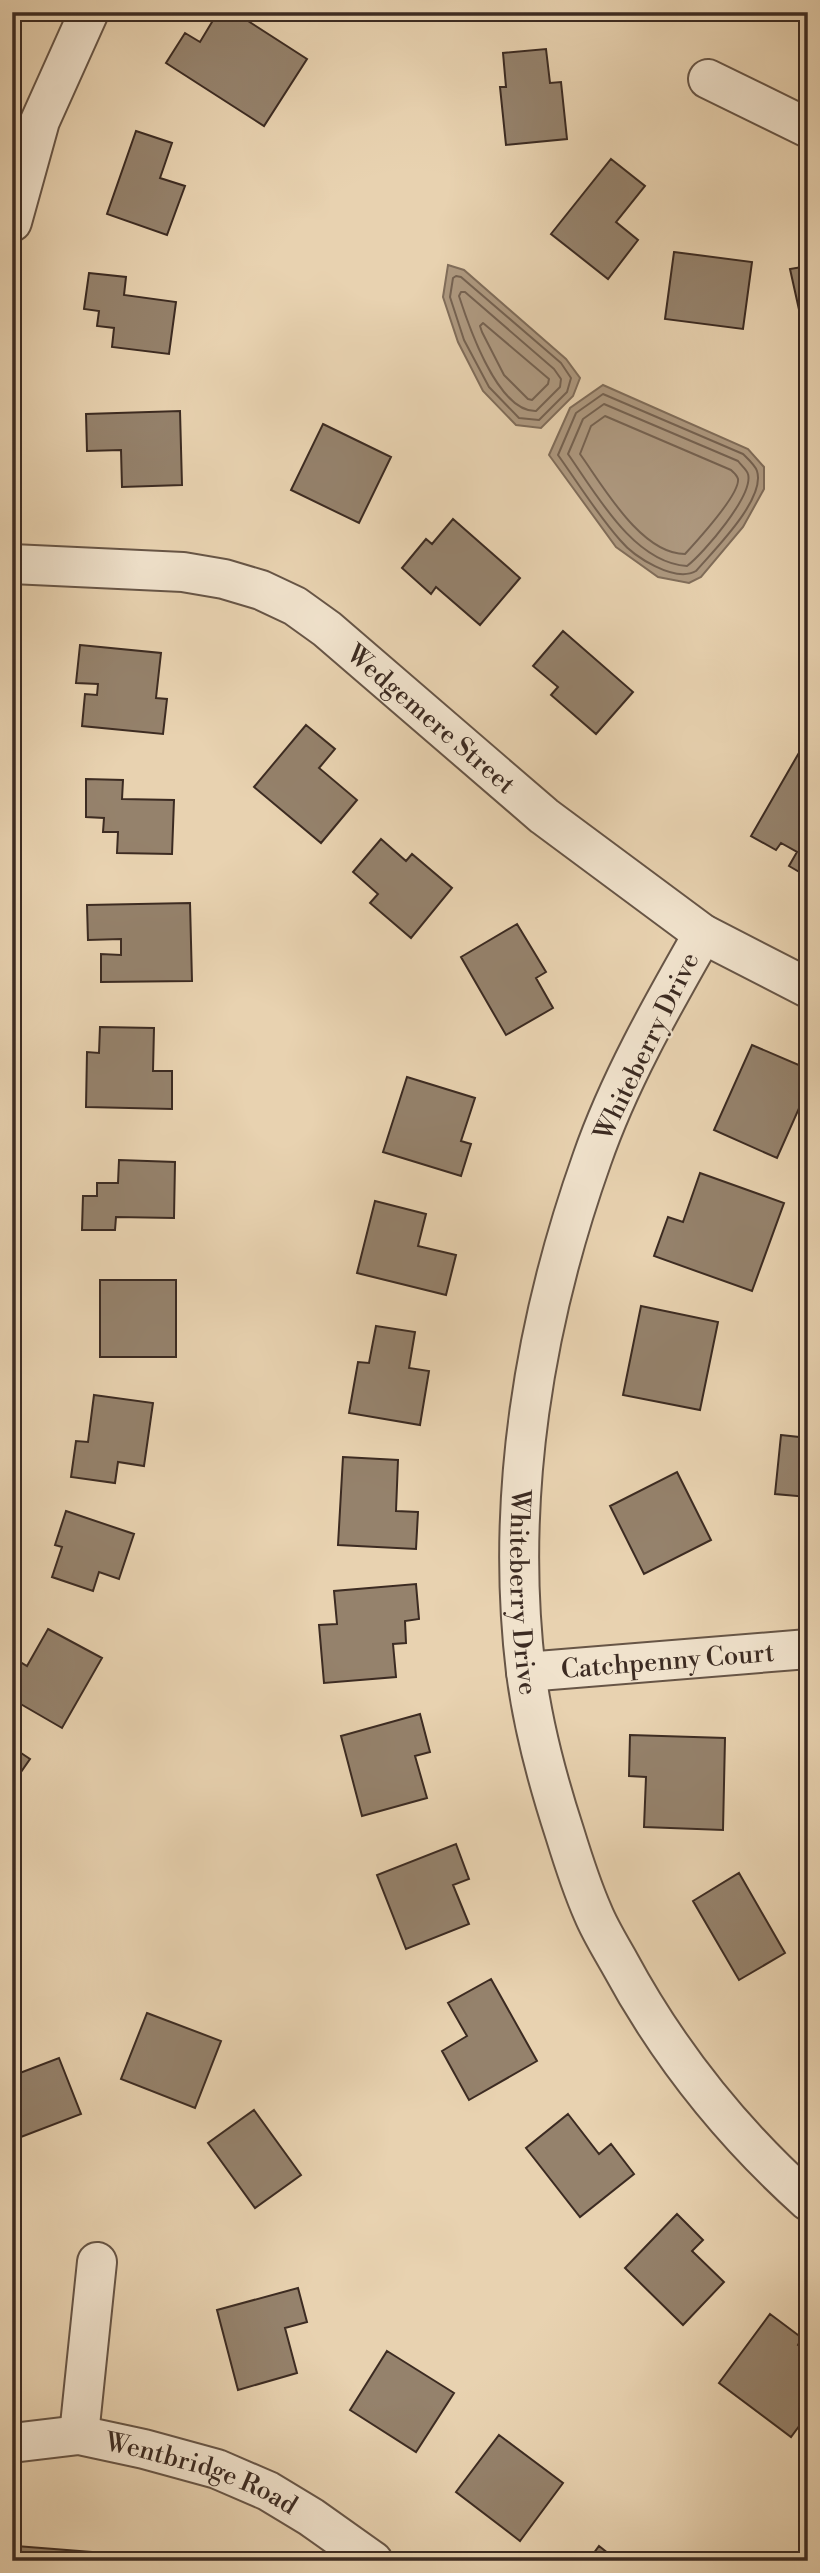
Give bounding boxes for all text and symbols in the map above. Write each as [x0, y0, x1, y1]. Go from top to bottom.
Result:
street label: Wedgemere Street [339, 638, 521, 801]
street label: Whiteberry Drive [587, 947, 706, 1147]
street label: Whiteberry Drive [502, 1487, 544, 1697]
street label: Catchpenny Court [560, 1637, 775, 1686]
street label: Wentbridge Road [101, 2426, 303, 2522]

